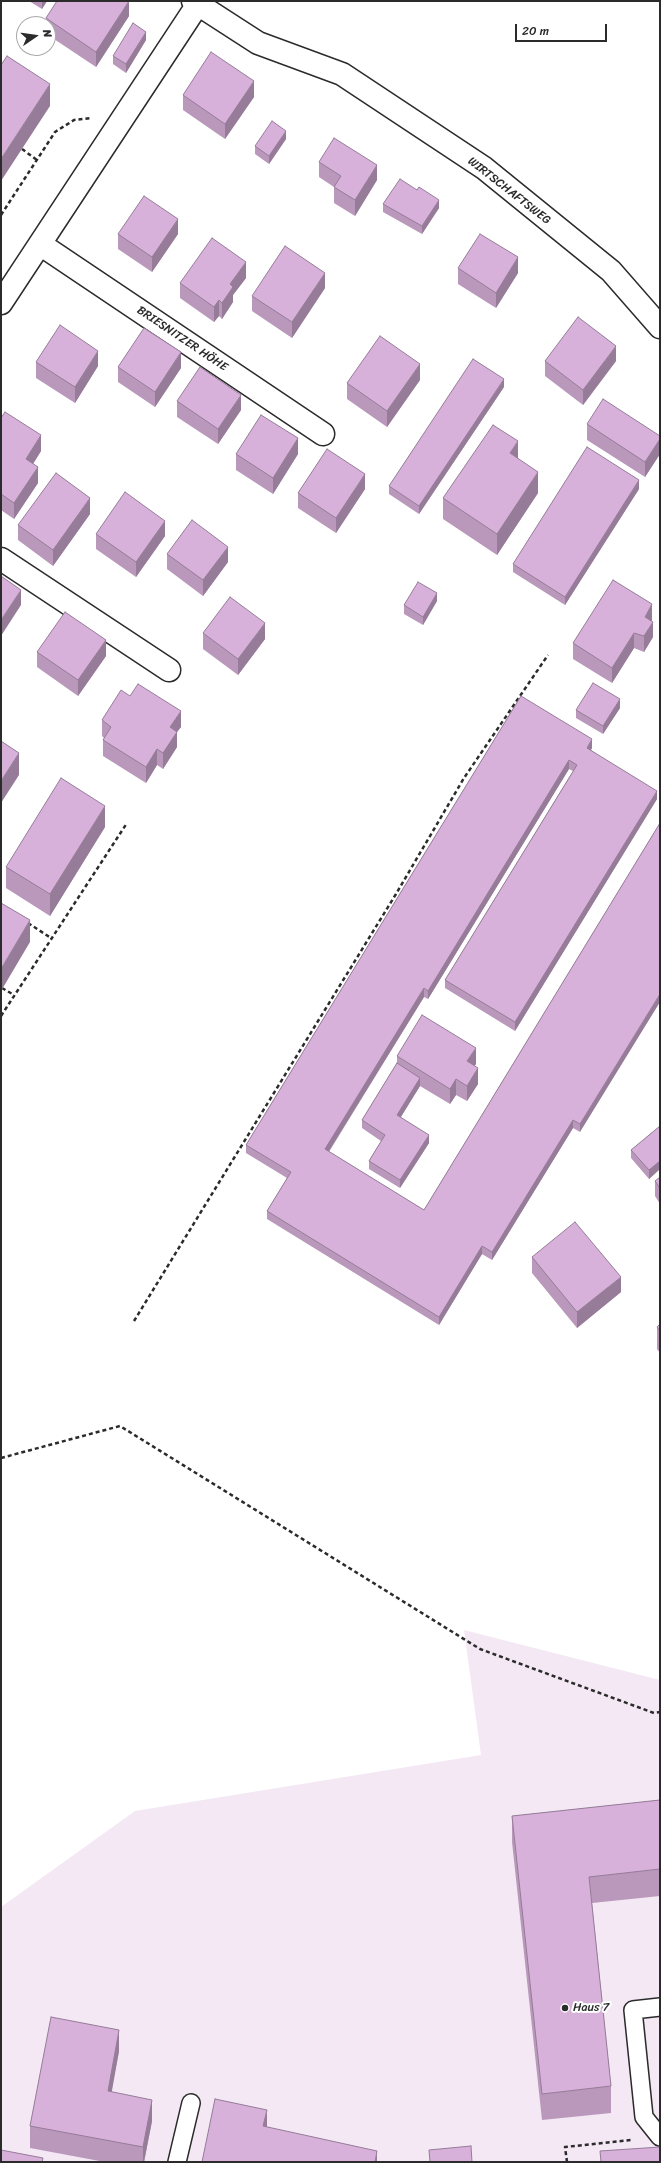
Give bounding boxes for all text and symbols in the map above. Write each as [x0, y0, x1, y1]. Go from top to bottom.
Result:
north arrow [16, 16, 56, 56]
scale bar [517, 16, 609, 42]
text: 20 m [522, 20, 549, 42]
text: N [37, 28, 57, 39]
street label: WIRTSCHAFTSWEG [465, 154, 553, 228]
street label: BRIESNITZER HÖHE [134, 303, 230, 375]
place label: Haus 7 [573, 2001, 609, 2015]
marker: Haus 7 [560, 2003, 570, 2013]

